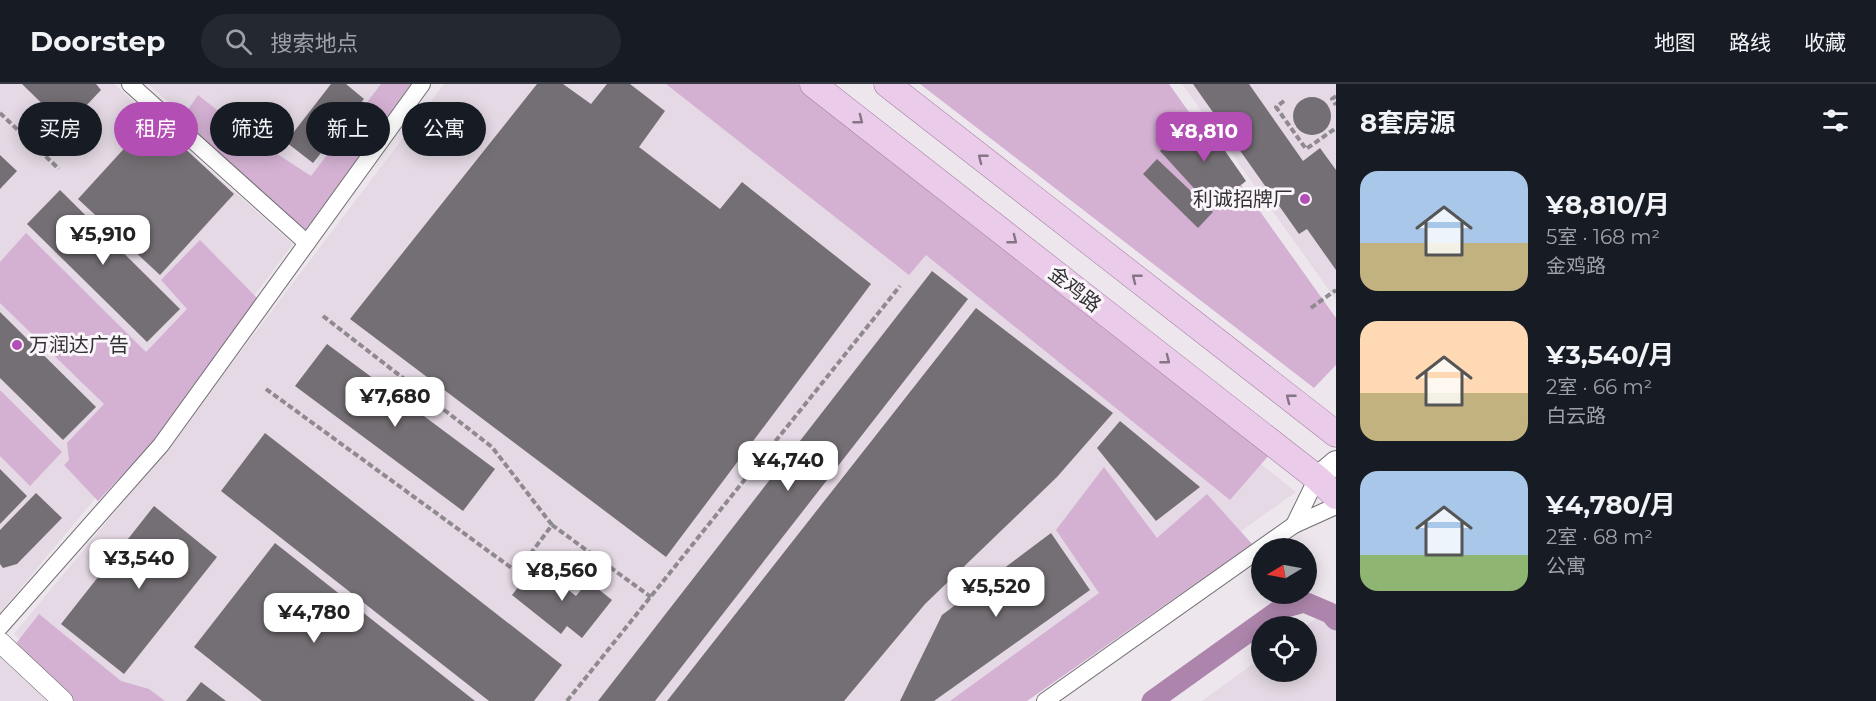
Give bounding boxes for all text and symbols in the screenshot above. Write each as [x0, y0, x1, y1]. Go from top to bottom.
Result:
search box [201, 14, 621, 68]
text: Doorstep [30, 24, 165, 58]
icon: search [222, 25, 255, 58]
text: 搜索地点 [270, 30, 358, 57]
text: 地图 [1654, 30, 1696, 55]
text: 路线 [1729, 30, 1771, 55]
text: 收藏 [1804, 30, 1846, 55]
chip: 买房 [18, 102, 102, 156]
chip: 租房 [114, 102, 198, 156]
chip: 筛选 [210, 102, 294, 156]
chip: 新上 [306, 102, 390, 156]
chip: 公寓 [402, 102, 486, 156]
icon: filters [1819, 104, 1852, 137]
text: 8套房源 [1360, 107, 1455, 139]
pin: ¥8,810 [1155, 112, 1253, 163]
one-way arrow [852, 113, 863, 124]
text: ¥8,810 [1170, 119, 1238, 143]
one-way arrow [978, 155, 989, 166]
place label: 利诚招牌厂 [1193, 187, 1293, 211]
text: ¥8,810/月 [1546, 189, 1670, 221]
marker: 利诚招牌厂 [1298, 192, 1312, 206]
icon: home [1408, 195, 1480, 267]
pin: ¥5,910 [54, 215, 152, 266]
text: ¥5,910 [70, 222, 136, 246]
text: 5室 · 168 m² [1546, 225, 1660, 249]
one-way arrow [1006, 233, 1017, 244]
text: 金鸡路 [1546, 254, 1606, 278]
street label: 金鸡路 [1044, 261, 1106, 317]
one-way arrow [1132, 274, 1143, 285]
place label: 万润达广告 [29, 333, 129, 357]
marker: 万润达广告 [10, 338, 24, 352]
text: ¥3,540/月 [1546, 339, 1674, 371]
icon: home [1408, 345, 1480, 417]
one-way arrow [1159, 353, 1170, 364]
text: 2室 · 66 m² [1546, 375, 1652, 399]
pin: ¥7,680 [346, 377, 444, 428]
text: ¥7,680 [359, 384, 431, 408]
one-way arrow [1286, 394, 1297, 405]
text: 白云路 [1546, 404, 1606, 428]
pin: ¥4,740 [739, 441, 837, 492]
text: ¥4,740 [752, 448, 824, 472]
text: ¥4,780/月 [1546, 489, 1676, 521]
icon: home [1408, 495, 1480, 567]
text: 2室 · 68 m² [1546, 525, 1653, 549]
north arrow [1251, 538, 1317, 604]
map controls [1251, 538, 1317, 682]
pin: ¥3,540 [90, 539, 188, 590]
text: ¥3,540 [103, 546, 175, 570]
pin: ¥8,560 [513, 551, 611, 602]
text: 公寓 [1546, 554, 1586, 578]
text: ¥8,560 [526, 558, 598, 582]
pin: ¥5,520 [947, 567, 1045, 618]
text: ¥5,520 [961, 574, 1031, 598]
pin: ¥4,780 [265, 593, 363, 644]
text: ¥4,780 [278, 600, 350, 624]
button: locate [1251, 616, 1317, 682]

